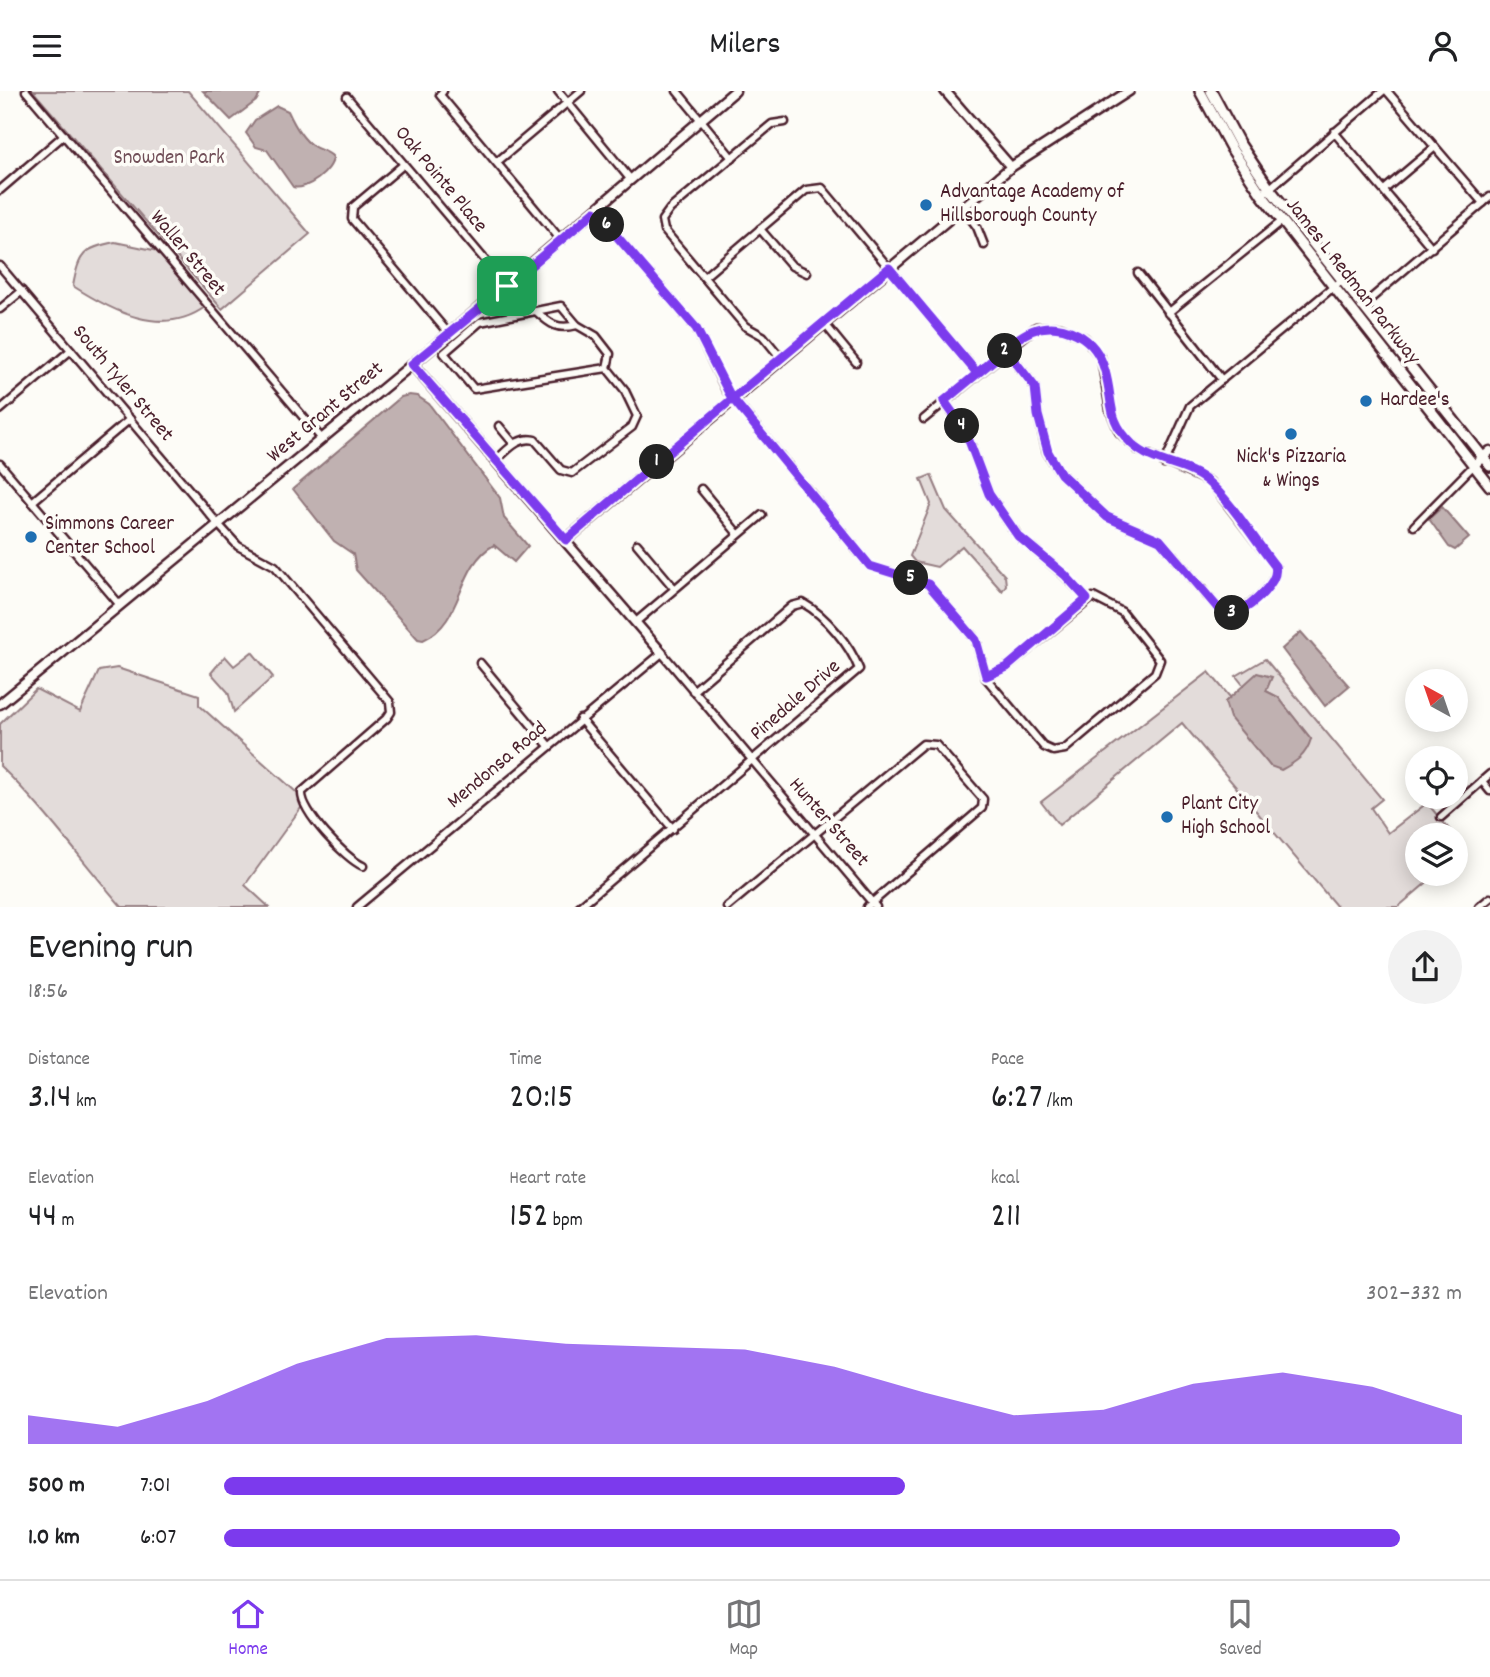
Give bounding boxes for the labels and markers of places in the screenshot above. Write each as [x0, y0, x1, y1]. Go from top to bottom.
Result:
place label: Advantage Academy of Hillsborough County [940, 178, 1124, 232]
marker: Advantage Academy of Hillsborough County [918, 197, 934, 213]
pin: 6 [590, 207, 624, 243]
pin [477, 256, 537, 316]
pin: 2 [988, 334, 1023, 369]
place label: Hardee's [1380, 386, 1450, 416]
marker: Hardee's [1358, 393, 1374, 409]
pin: 4 [944, 409, 979, 443]
marker: Nick's Pizzaria & Wings [1283, 426, 1299, 442]
place label: Nick's Pizzaria & Wings [1236, 443, 1347, 497]
pin: 1 [640, 445, 674, 479]
place label: Simmons Career Center School [45, 510, 174, 564]
marker: Simmons Career Center School [23, 529, 39, 545]
pin: 5 [894, 561, 928, 595]
pin: 3 [1214, 595, 1250, 631]
place label: Plant City High School [1181, 790, 1270, 844]
marker: Plant City High School [1159, 809, 1175, 825]

